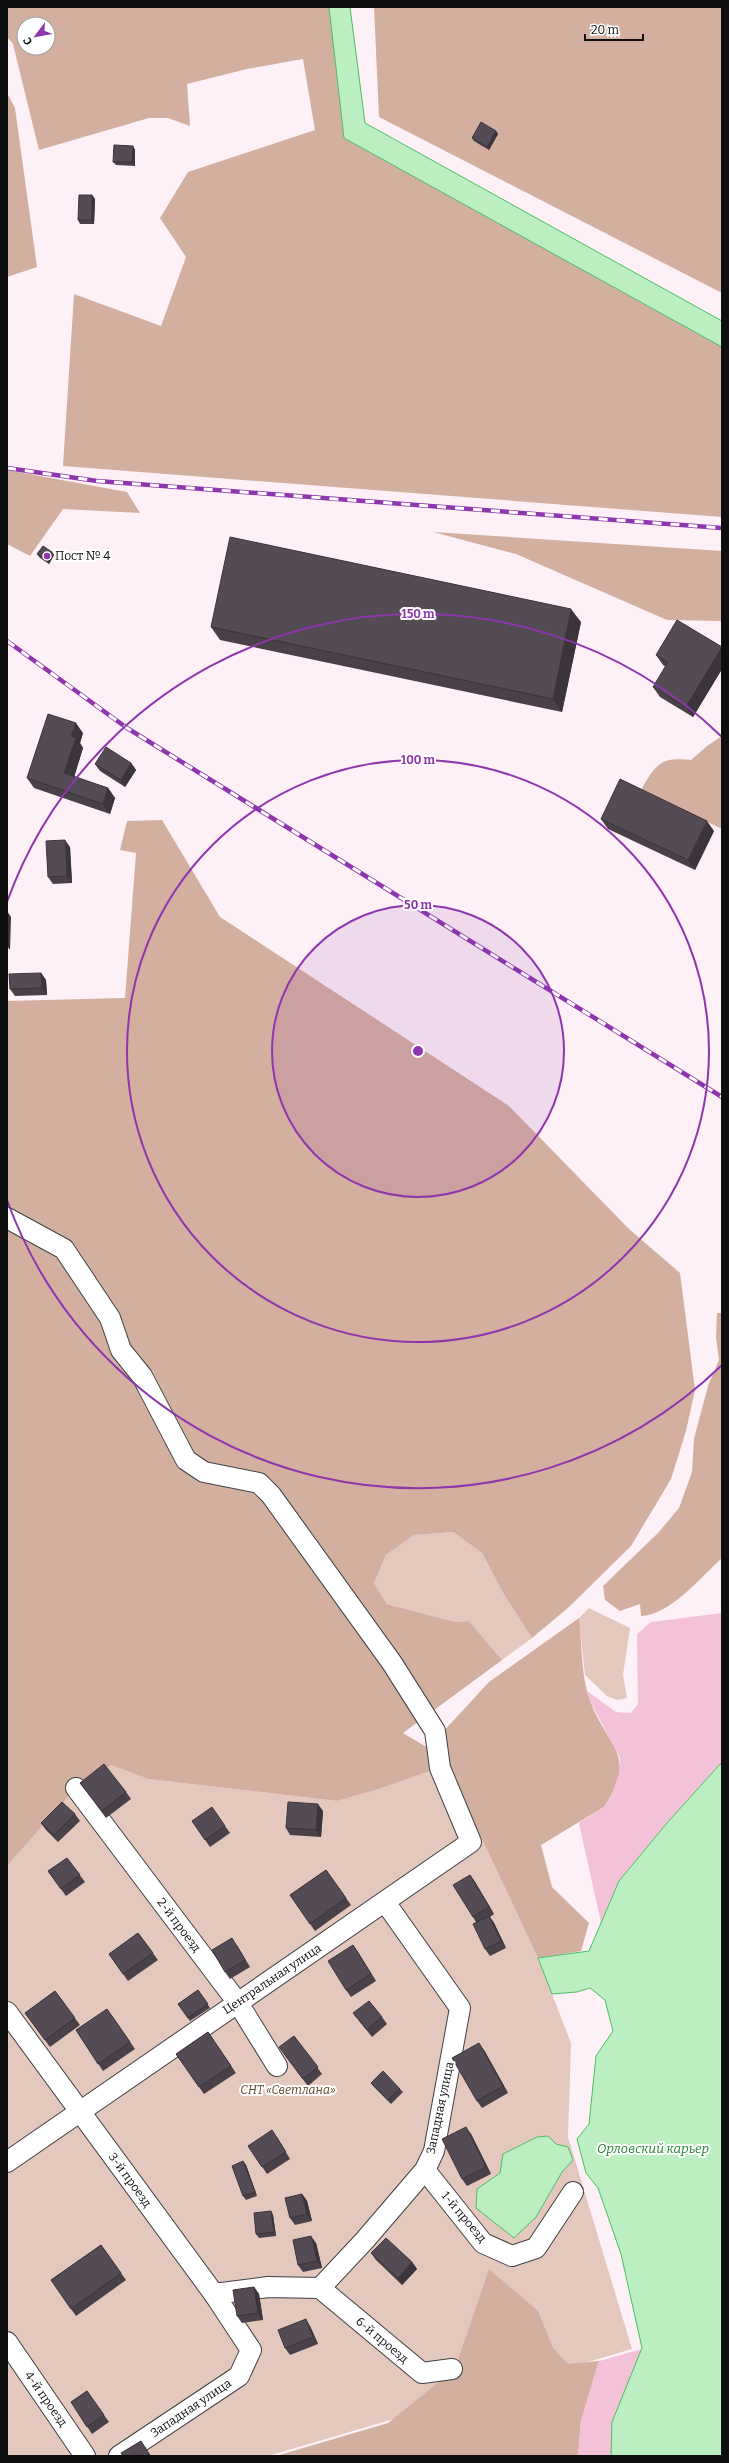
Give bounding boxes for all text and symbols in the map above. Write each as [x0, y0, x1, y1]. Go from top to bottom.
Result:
north arrow [16, 16, 56, 56]
scale bar [585, 16, 643, 42]
text: 20 m [591, 23, 620, 37]
text: С [21, 35, 35, 47]
place label: Пост № 4 [55, 549, 110, 563]
marker: Пост № 4 [42, 551, 52, 561]
text: 150 m [402, 607, 435, 621]
text: 100 m [401, 753, 436, 767]
text: 50 m [404, 898, 432, 912]
centre of rings [411, 1044, 425, 1058]
street label: 2-й проезд [154, 1895, 204, 1955]
street label: Центральная улица [220, 1941, 324, 2017]
street label: Западная улица [423, 2060, 457, 2155]
park label: СНТ «Светлана» [240, 2083, 336, 2097]
water label: Орловский карьер [597, 2141, 709, 2156]
street label: 3-й проезд [106, 2150, 154, 2210]
street label: 1-й проезд [439, 2189, 489, 2245]
street label: 6-й проезд [353, 2314, 411, 2366]
street label: 4-й проезд [22, 2369, 70, 2429]
street label: Западная улица [148, 2376, 234, 2440]

